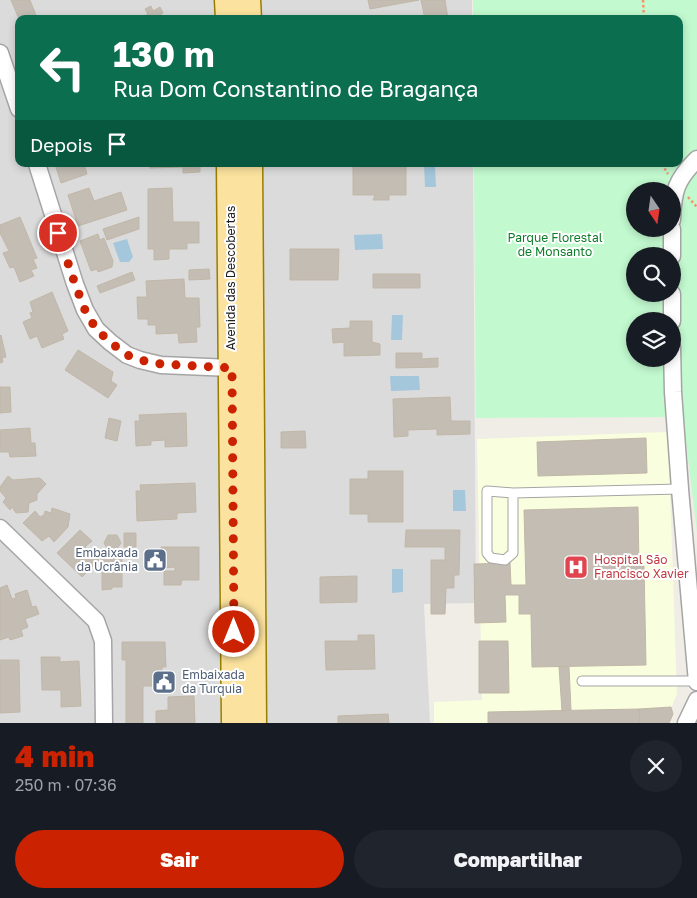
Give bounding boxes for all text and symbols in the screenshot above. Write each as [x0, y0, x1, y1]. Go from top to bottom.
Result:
text: 130 m [113, 33, 215, 75]
icon: left [30, 35, 95, 100]
text: Rua Dom Constantino de Bragança [113, 75, 478, 102]
icon: arrive [103, 130, 131, 158]
text: Depois [30, 133, 93, 156]
north arrow [626, 182, 681, 238]
map controls [626, 182, 681, 367]
street label: Avenida das Descobertas [223, 206, 238, 350]
pin [37, 212, 79, 254]
icon: arrive [44, 219, 72, 247]
park label: Parque Florestal de Monsanto [507, 230, 603, 259]
button: search [626, 247, 681, 302]
button: layers [626, 312, 681, 367]
place label: Embaixada da Ucrânia [75, 545, 138, 574]
public building icon: Embaixada da Ucrânia [142, 547, 168, 573]
place label: Hospital São Francisco Xavier [594, 552, 689, 581]
hospital icon: Hospital São Francisco Xavier [563, 554, 589, 580]
position arrow [207, 605, 259, 657]
place label: Embaixada da Turquia [182, 667, 245, 696]
public building icon: Embaixada da Turquia [151, 669, 177, 695]
text: 4 min [15, 738, 94, 774]
button: close [630, 740, 682, 792]
text: 250 m · 07:36 [15, 775, 117, 795]
button: Sair [15, 830, 344, 888]
button: Compartilhar [354, 830, 682, 888]

